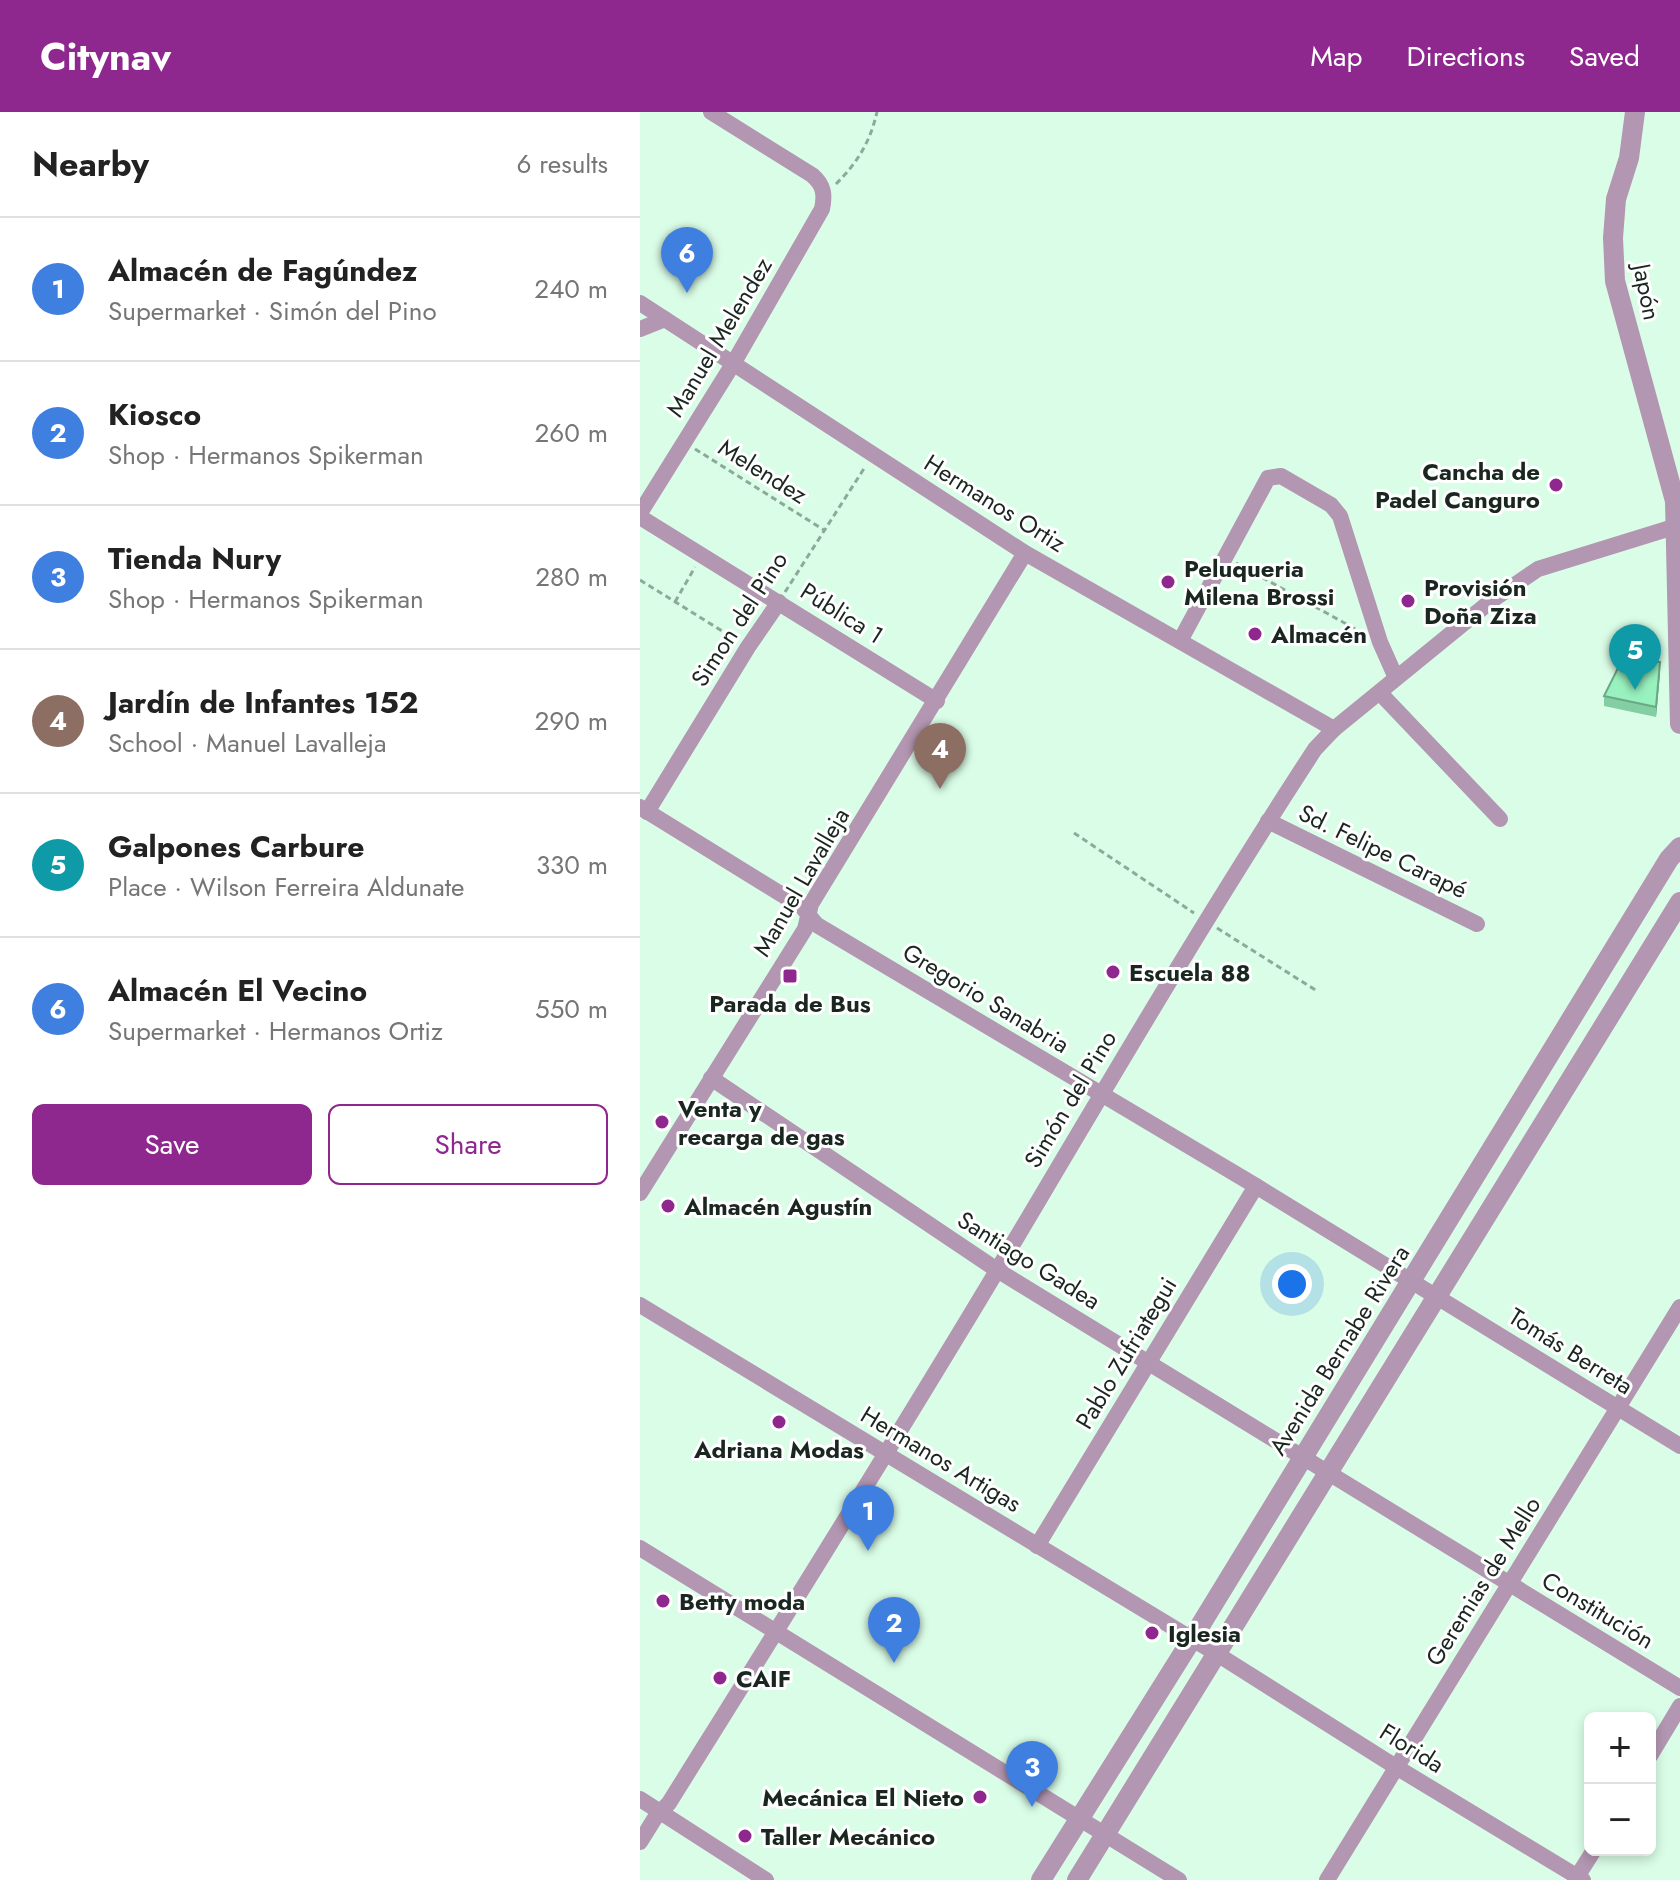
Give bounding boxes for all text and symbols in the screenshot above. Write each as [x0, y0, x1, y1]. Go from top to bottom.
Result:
text: Citynav [40, 29, 171, 84]
text: Map [1310, 36, 1362, 77]
text: Directions [1406, 36, 1525, 77]
text: Saved [1569, 36, 1640, 77]
text: Nearby [32, 140, 149, 189]
text: 6 results [516, 145, 608, 183]
pin: 6 [661, 227, 713, 293]
text: Almacén de Fagúndez [108, 249, 417, 292]
street label: Manuel Melendez [658, 251, 780, 423]
street label: Japón [1624, 258, 1670, 323]
text: 1 [51, 270, 65, 308]
text: 240 m [534, 270, 608, 308]
text: Supermarket · Simón del Pino [108, 292, 437, 330]
text: Kiosco [108, 393, 201, 436]
text: 2 [49, 414, 67, 452]
text: 260 m [535, 414, 608, 452]
street label: Melendez [712, 430, 814, 512]
text: Shop · Hermanos Spikerman [108, 436, 424, 474]
street label: Hermanos Ortiz [918, 446, 1072, 560]
place label: Cancha de Padel Canguro [1375, 454, 1540, 517]
marker: Cancha de Padel Canguro [1547, 476, 1565, 494]
text: Tienda Nury [108, 537, 281, 580]
street label: Simon del Pino [682, 545, 796, 693]
place label: Peluqueria Milena Brossi [1184, 551, 1334, 614]
text: 3 [50, 558, 66, 596]
text: 280 m [535, 558, 608, 596]
place label: Provisión Doña Ziza [1424, 570, 1537, 633]
marker: Peluqueria Milena Brossi [1159, 573, 1177, 591]
street label: Pública 1 [794, 574, 890, 652]
text: Shop · Hermanos Spikerman [108, 580, 424, 618]
marker: Provisión Doña Ziza [1399, 592, 1417, 610]
place label: Almacén [1270, 617, 1367, 652]
pin: 5 [1609, 624, 1661, 690]
marker: Almacén [1246, 625, 1264, 643]
text: Jardín de Infantes 152 [108, 681, 418, 724]
text: 4 [49, 702, 67, 740]
text: 290 m [535, 702, 608, 740]
pin: 4 [914, 723, 966, 789]
text: School · Manuel Lavalleja [108, 724, 387, 762]
street label: Sd. Felipe Carapé [1293, 795, 1473, 907]
street label: Manuel Lavalleja [744, 801, 858, 963]
text: Galpones Carbure [108, 825, 364, 868]
text: 5 [50, 846, 66, 884]
text: 330 m [536, 846, 608, 884]
text: Place · Wilson Ferreira Aldunate [108, 868, 464, 906]
street label: Gregorio Sanabria [896, 934, 1076, 1062]
place label: Escuela 88 [1129, 955, 1251, 990]
marker: Escuela 88 [1104, 963, 1122, 981]
marker: Parada de Bus [781, 967, 799, 985]
text: Almacén El Vecino [108, 969, 367, 1012]
place label: Parada de Bus [709, 986, 871, 1021]
text: 6 [49, 990, 67, 1028]
text: 550 m [535, 990, 608, 1028]
text: Supermarket · Hermanos Ortiz [108, 1012, 443, 1050]
street label: Simón del Pino [1015, 1024, 1125, 1174]
place label: Venta y recarga de gas [677, 1091, 845, 1154]
button: Save [32, 1104, 312, 1185]
button: Share [328, 1104, 608, 1185]
marker: Venta y recarga de gas [653, 1113, 671, 1131]
place label: Almacén Agustín [683, 1189, 872, 1224]
marker: Almacén Agustín [659, 1197, 677, 1215]
street label: Santiago Gadea [951, 1202, 1107, 1318]
street label: Avenida Bernabe Rivera [1260, 1238, 1418, 1462]
your location [1272, 1264, 1312, 1304]
street label: Pablo Zufriategui [1067, 1270, 1185, 1436]
street label: Tomás Berreta [1502, 1299, 1640, 1403]
street label: Hermanos Artigas [854, 1397, 1028, 1521]
marker: Adriana Modas [770, 1413, 788, 1431]
place label: Adriana Modas [693, 1432, 864, 1467]
pin: 1 [842, 1485, 894, 1551]
street label: Geremias de Mello [1417, 1490, 1549, 1672]
street label: Constitución [1535, 1563, 1661, 1657]
place label: Betty moda [679, 1584, 805, 1619]
marker: Betty moda [654, 1592, 672, 1610]
pin: 2 [868, 1597, 920, 1663]
place label: Iglesia [1168, 1616, 1241, 1651]
marker: Iglesia [1143, 1624, 1161, 1642]
place label: CAIF [736, 1661, 791, 1696]
marker: CAIF [711, 1669, 729, 1687]
map controls [1584, 1712, 1656, 1856]
button: + [1584, 1712, 1656, 1784]
street label: Florida [1373, 1715, 1451, 1781]
pin: 3 [1006, 1741, 1058, 1807]
place label: Mecánica El Nieto [762, 1780, 964, 1815]
button: − [1584, 1784, 1656, 1856]
marker: Mecánica El Nieto [971, 1788, 989, 1806]
place label: Taller Mecánico [761, 1819, 935, 1854]
marker: Taller Mecánico [736, 1827, 754, 1845]

